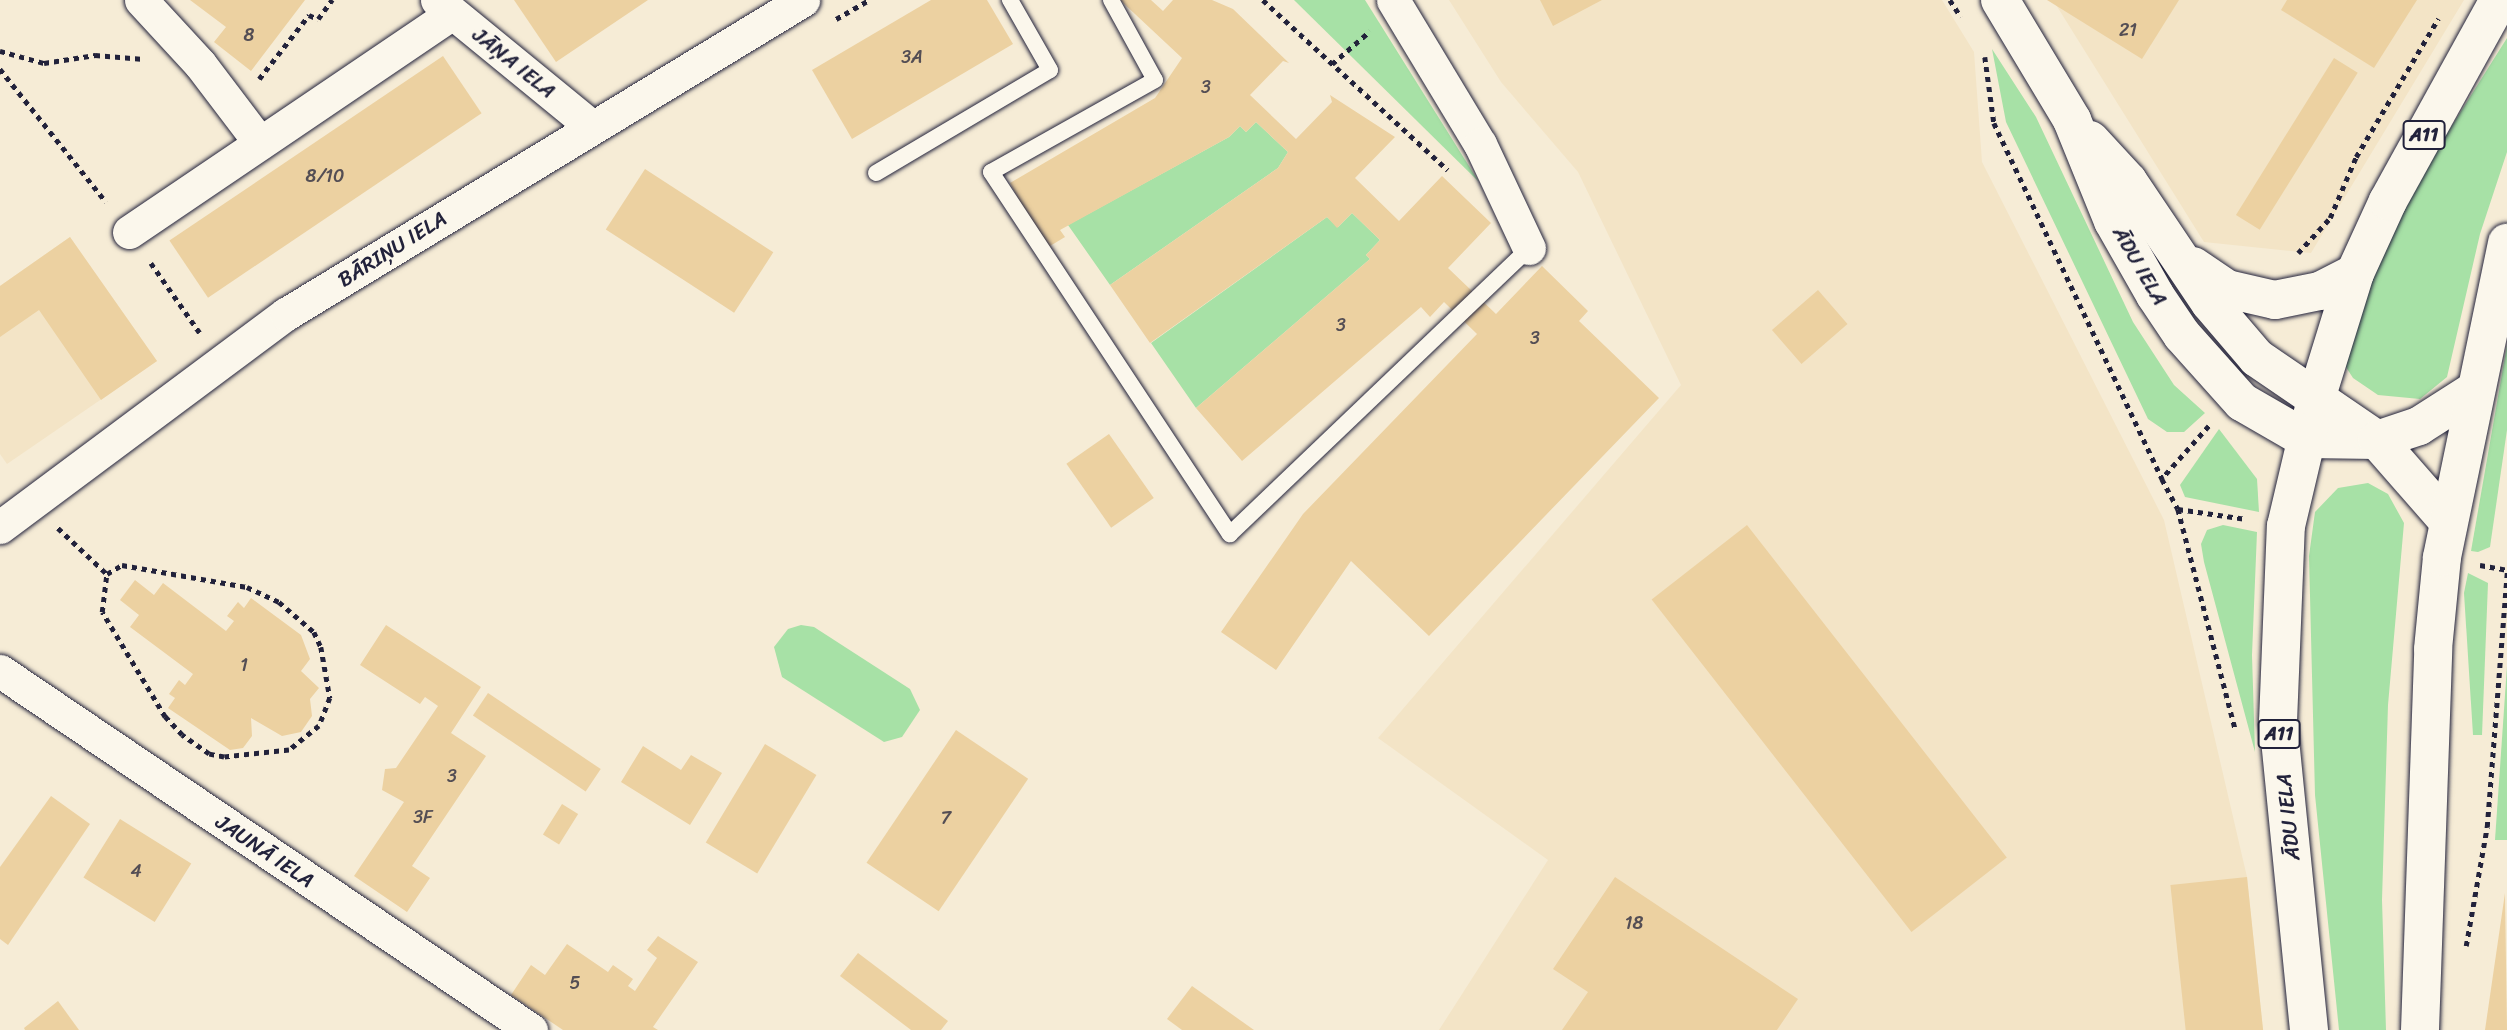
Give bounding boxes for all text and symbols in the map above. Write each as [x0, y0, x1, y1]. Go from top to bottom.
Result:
house number: 21 [2119, 19, 2137, 41]
street label: JĀŅA IELA [467, 22, 561, 104]
house number: 8 [244, 24, 254, 46]
house number: 3A [901, 46, 923, 68]
house number: 3 [1201, 76, 1211, 98]
road number: A11 [2401, 119, 2447, 150]
house number: 8/10 [306, 165, 344, 187]
street label: BĀRIŅU IELA [332, 205, 452, 293]
street label: ĀDU IELA [2107, 221, 2173, 311]
house number: 3 [1336, 314, 1346, 336]
house number: 3 [1530, 327, 1540, 349]
house number: 1 [240, 654, 248, 676]
road number: A11 [2256, 719, 2302, 750]
house number: 3 [447, 765, 457, 787]
street label: ĀDU IELA [2271, 771, 2305, 863]
house number: 3F [413, 806, 433, 828]
house number: 7 [941, 807, 951, 829]
street label: JAUNĀ IELA [210, 808, 320, 894]
house number: 4 [130, 860, 142, 882]
house number: 18 [1625, 912, 1643, 934]
house number: 5 [570, 972, 580, 994]

